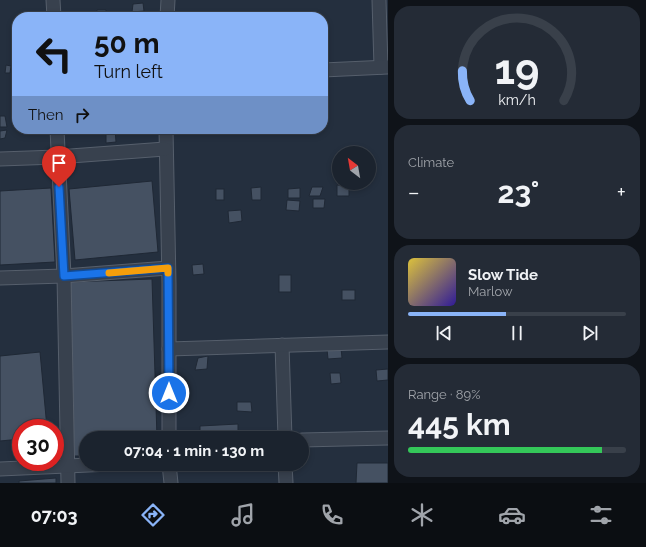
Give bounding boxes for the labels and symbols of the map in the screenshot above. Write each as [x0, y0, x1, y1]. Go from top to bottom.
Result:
pin [42, 146, 76, 187]
north arrow [332, 146, 376, 190]
position arrow [148, 372, 190, 414]
speed limit sign: 30 [12, 419, 64, 471]

